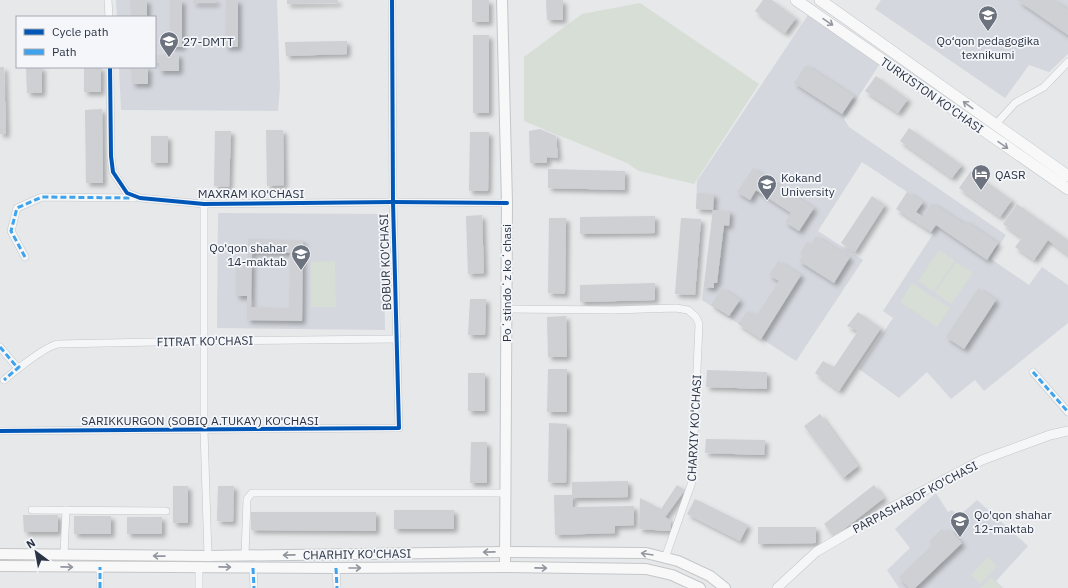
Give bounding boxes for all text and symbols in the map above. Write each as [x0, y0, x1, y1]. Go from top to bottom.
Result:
school or university icon: Qo‘qon pedagogika texnikumi [977, 4, 999, 32]
legend [16, 16, 156, 68]
one-way arrow [822, 18, 833, 26]
text: Cycle path [52, 24, 109, 39]
school or university icon: 27-DMTT [158, 30, 180, 58]
place label: Qo‘qon pedagogika texnikumi [937, 33, 1040, 62]
place label: 27-DMTT [183, 34, 234, 49]
text: Path [52, 44, 77, 59]
street label: TURKISTON KO'CHASI [878, 54, 987, 136]
one-way arrow [963, 101, 974, 109]
one-way arrow [997, 141, 1008, 149]
hotel icon: QASR [970, 163, 992, 191]
place label: QASR [995, 167, 1026, 182]
place label: Kokand University [781, 170, 835, 199]
school or university icon: Kokand University [756, 173, 778, 201]
street label: MAXRAM KO'CHASI [198, 186, 305, 201]
street label: BOBUR KO'CHASI [376, 213, 394, 311]
street label: Poʻstindoʻz koʻchasi [499, 224, 514, 342]
place label: Qo'qon shahar 14-maktab [209, 240, 288, 269]
school or university icon: Qo'qon shahar 14-maktab [290, 243, 312, 271]
street label: FITRAT KO'CHASI [157, 333, 254, 349]
street label: CHARXIY KO'CHASI [684, 374, 704, 482]
street label: SARIKKURGON (SOBIQ A.TUKAY) KO'CHASI [81, 413, 319, 428]
street label: PARPASHABOF KO'CHASI [850, 458, 980, 536]
place label: Qo'qon shahar 12-maktab [974, 507, 1052, 536]
school or university icon: Qo'qon shahar 12-maktab [949, 510, 971, 538]
north arrow [16, 532, 56, 572]
text: N [24, 535, 38, 552]
street label: CHARHIY KO'CHASI [303, 546, 412, 562]
one-way arrow [483, 548, 496, 556]
one-way arrow [641, 550, 654, 558]
one-way arrow [283, 551, 296, 559]
one-way arrow [153, 552, 166, 560]
one-way arrow [60, 563, 73, 571]
one-way arrow [218, 563, 231, 571]
one-way arrow [348, 564, 361, 572]
one-way arrow [534, 564, 547, 571]

